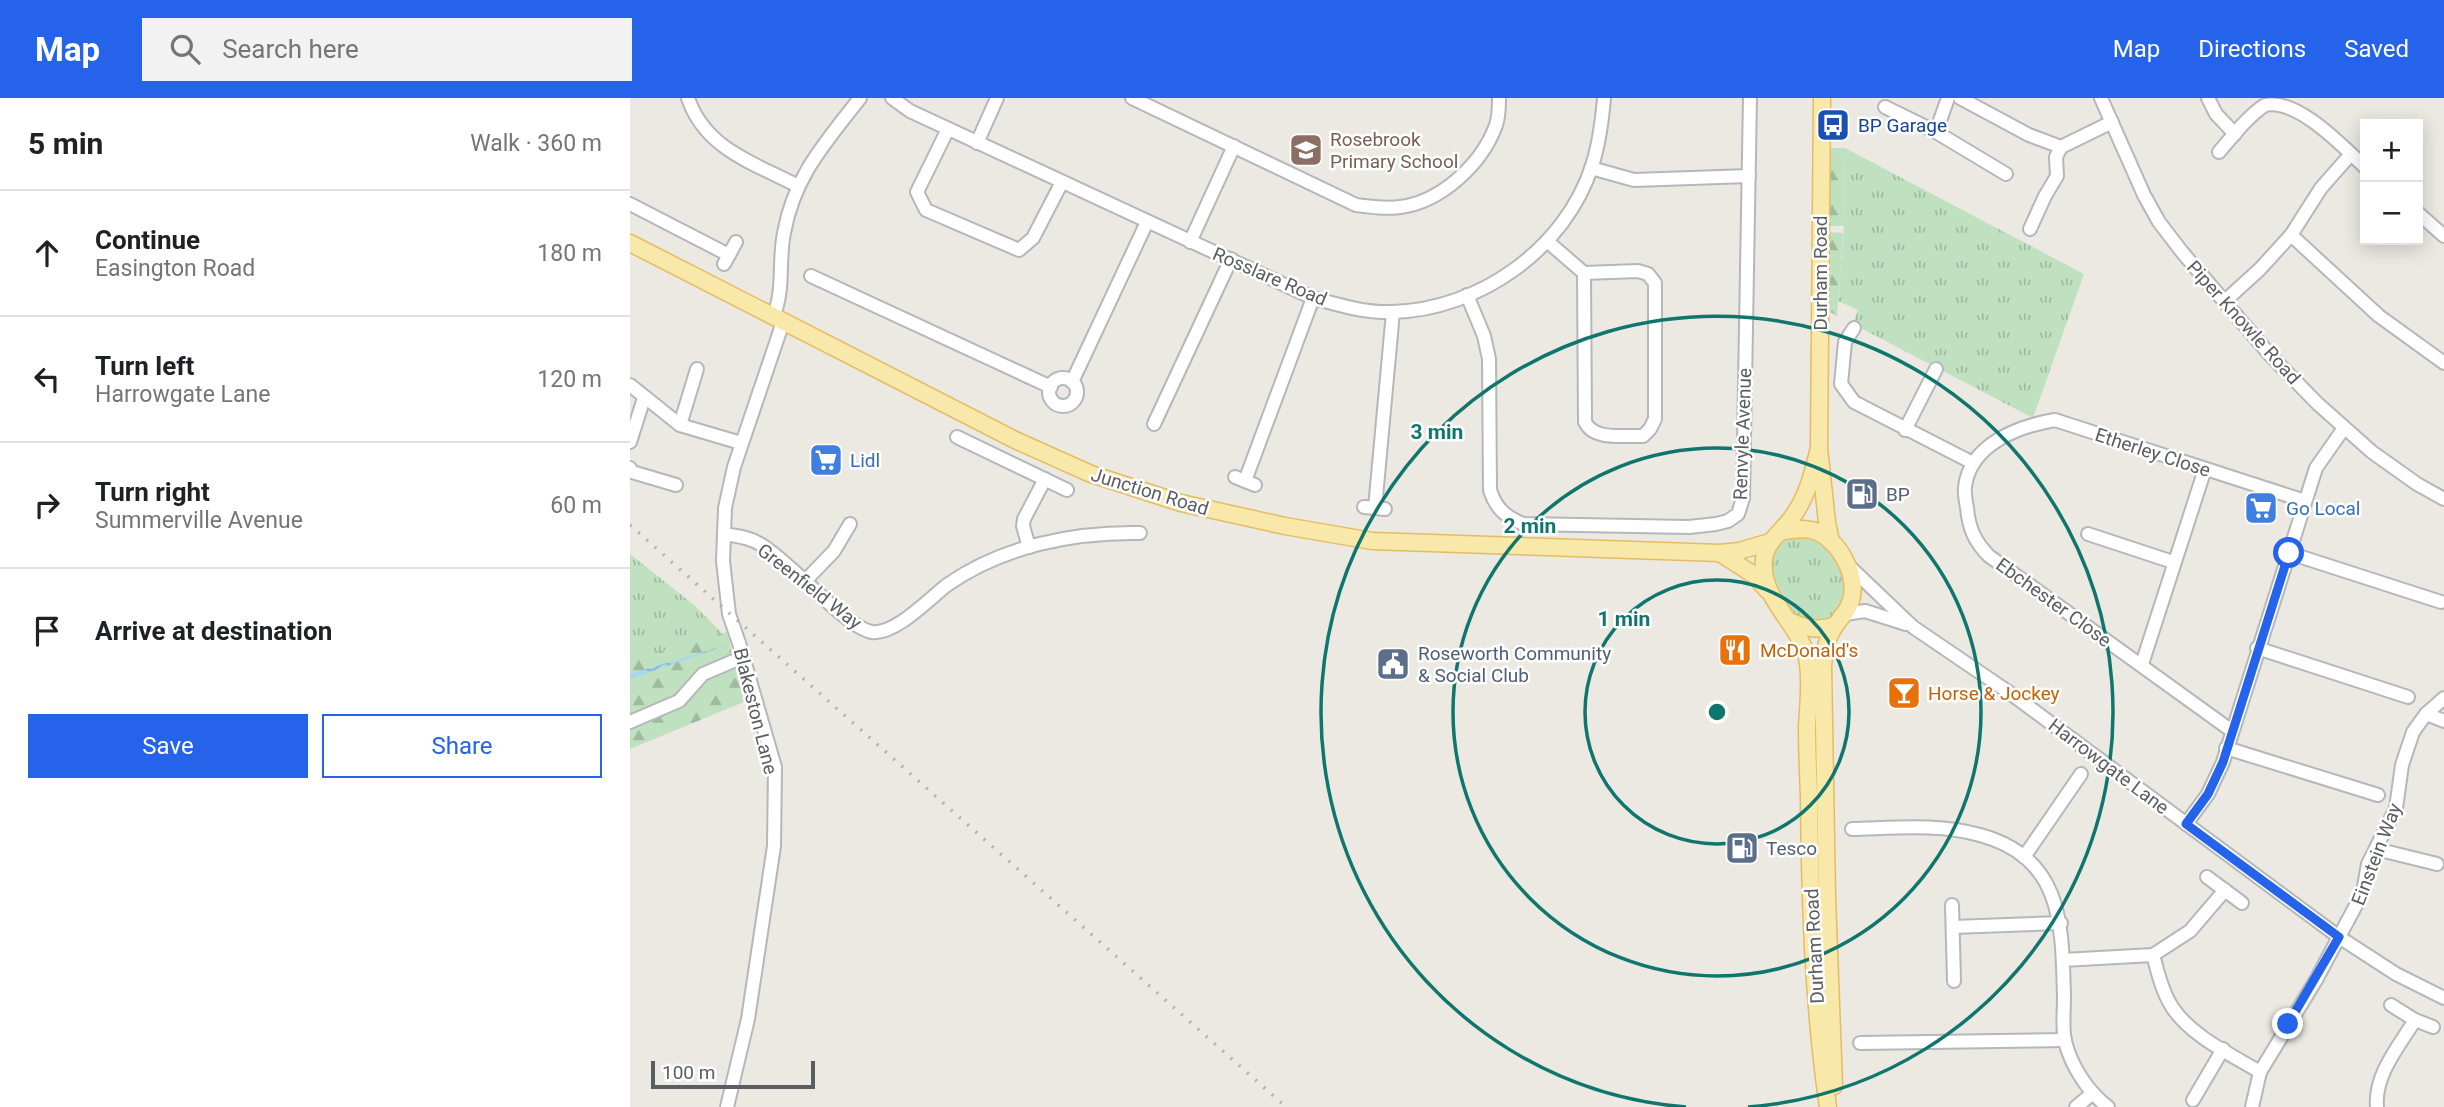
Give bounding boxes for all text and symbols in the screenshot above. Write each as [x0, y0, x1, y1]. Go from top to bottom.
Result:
search box [142, 18, 632, 81]
text: Map [35, 30, 100, 69]
icon: search [166, 30, 204, 68]
text: Search here [222, 34, 359, 64]
text: Map [2113, 35, 2160, 63]
text: Directions [2198, 35, 2306, 63]
text: Saved [2344, 35, 2409, 63]
bus stop icon: BP Garage [1814, 106, 1852, 144]
place label: BP Garage [1858, 114, 1947, 137]
map controls [2360, 119, 2423, 245]
button: + [2360, 119, 2423, 182]
text: 5 min [28, 126, 103, 161]
place label: Rosebrook Primary School [1330, 128, 1458, 173]
text: Walk · 360 m [470, 130, 602, 157]
school or university icon: Rosebrook Primary School [1287, 131, 1325, 169]
button: − [2360, 182, 2423, 245]
street label: Durham Road [1809, 215, 1832, 331]
text: Continue [95, 225, 200, 255]
icon: ahead [28, 234, 66, 272]
text: 180 m [537, 240, 602, 267]
street label: Rosslare Road [1209, 242, 1330, 311]
text: Easington Road [95, 255, 255, 282]
street label: Piper Knowle Road [2182, 256, 2305, 389]
text: Turn left [95, 351, 194, 381]
icon: left [28, 360, 66, 398]
text: 120 m [537, 366, 602, 393]
street label: Renvyle Avenue [1729, 368, 1756, 500]
text: Harrowgate Lane [95, 381, 270, 408]
text: 3 min [1411, 420, 1463, 444]
street label: Etherley Close [2092, 423, 2213, 482]
supermarket icon: Lidl [807, 441, 845, 479]
place label: Lidl [850, 449, 880, 472]
street label: Junction Road [1088, 463, 1211, 520]
fuel station icon: BP [1843, 475, 1881, 513]
text: Turn right [95, 477, 210, 507]
place label: BP [1886, 483, 1910, 506]
icon: right [28, 486, 66, 524]
supermarket icon: Go Local [2242, 489, 2280, 527]
text: 60 m [550, 492, 602, 519]
place label: Go Local [2286, 497, 2360, 520]
text: Summerville Avenue [95, 507, 303, 534]
text: 2 min [1504, 514, 1556, 538]
route start [2273, 537, 2304, 568]
street label: Greenfield Way [753, 538, 867, 634]
street label: Ebchester Close [1992, 553, 2116, 652]
text: 1 min [1598, 607, 1650, 631]
icon: arrive [28, 612, 66, 650]
text: Arrive at destination [95, 616, 332, 646]
restaurant icon: McDonald's [1716, 631, 1754, 669]
place label: McDonald's [1760, 639, 1858, 662]
place label: Roseworth Community & Social Club [1418, 642, 1611, 687]
public building icon: Roseworth Community & Social Club [1374, 645, 1412, 683]
street label: Blakeston Lane [729, 646, 782, 777]
bar icon: Horse & Jockey [1885, 674, 1923, 712]
place label: Horse & Jockey [1928, 682, 2060, 705]
centre of rings [1705, 700, 1729, 724]
button: Save [28, 714, 308, 778]
button: Share [322, 714, 602, 778]
street label: Harrowgate Lane [2044, 714, 2173, 819]
street label: Einstein Way [2346, 800, 2406, 909]
fuel station icon: Tesco [1723, 829, 1761, 867]
place label: Tesco [1766, 837, 1817, 860]
street label: Durham Road [1800, 888, 1829, 1004]
route end [2272, 1008, 2303, 1039]
scale bar [651, 1058, 816, 1090]
text: 100 m [662, 1061, 715, 1084]

